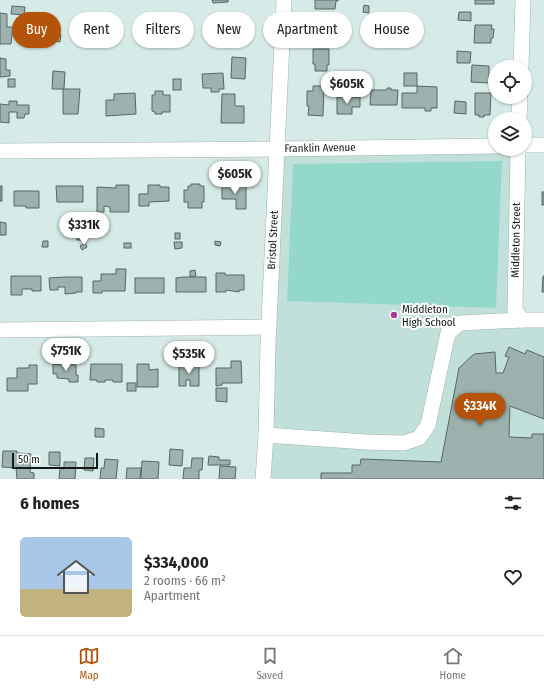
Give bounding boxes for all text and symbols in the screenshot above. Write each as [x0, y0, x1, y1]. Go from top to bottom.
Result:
chip: Buy [12, 12, 61, 48]
chip: Rent [69, 12, 124, 48]
chip: Filters [132, 12, 194, 48]
chip: New [202, 12, 255, 48]
chip: Apartment [263, 12, 352, 48]
chip: House [360, 12, 424, 48]
map controls [488, 60, 532, 156]
button: locate [488, 60, 532, 104]
pin: $605K [319, 71, 375, 105]
text: $605K [330, 76, 364, 91]
button: layers [488, 112, 532, 156]
street label: Franklin Avenue [284, 141, 356, 155]
pin: $605K [207, 161, 263, 195]
text: $605K [218, 166, 252, 181]
street label: Middleton Street [509, 202, 523, 278]
street label: Bristol Street [265, 210, 281, 270]
pin: $331K [56, 212, 112, 246]
text: $331K [68, 217, 100, 232]
place label: Middleton High School [402, 303, 456, 329]
marker: Middleton High School [389, 310, 399, 320]
pin: $751K [38, 338, 94, 372]
pin: $535K [161, 341, 217, 375]
text: $751K [51, 343, 81, 358]
text: $535K [173, 346, 205, 361]
pin: $334K [452, 393, 508, 427]
text: $334K [464, 398, 496, 413]
scale bar [12, 451, 98, 470]
text: 50 m [18, 453, 40, 466]
icon: filters [502, 492, 524, 514]
text: 6 homes [20, 493, 79, 514]
text: $334,000 [144, 552, 209, 573]
icon: home [52, 553, 100, 601]
icon: heart [502, 566, 524, 588]
text: 2 rooms · 66 m² [144, 573, 226, 588]
text: Apartment [144, 588, 200, 603]
tab: Map [78, 645, 100, 682]
tab: Saved [256, 645, 283, 682]
tab: Home [440, 645, 466, 682]

